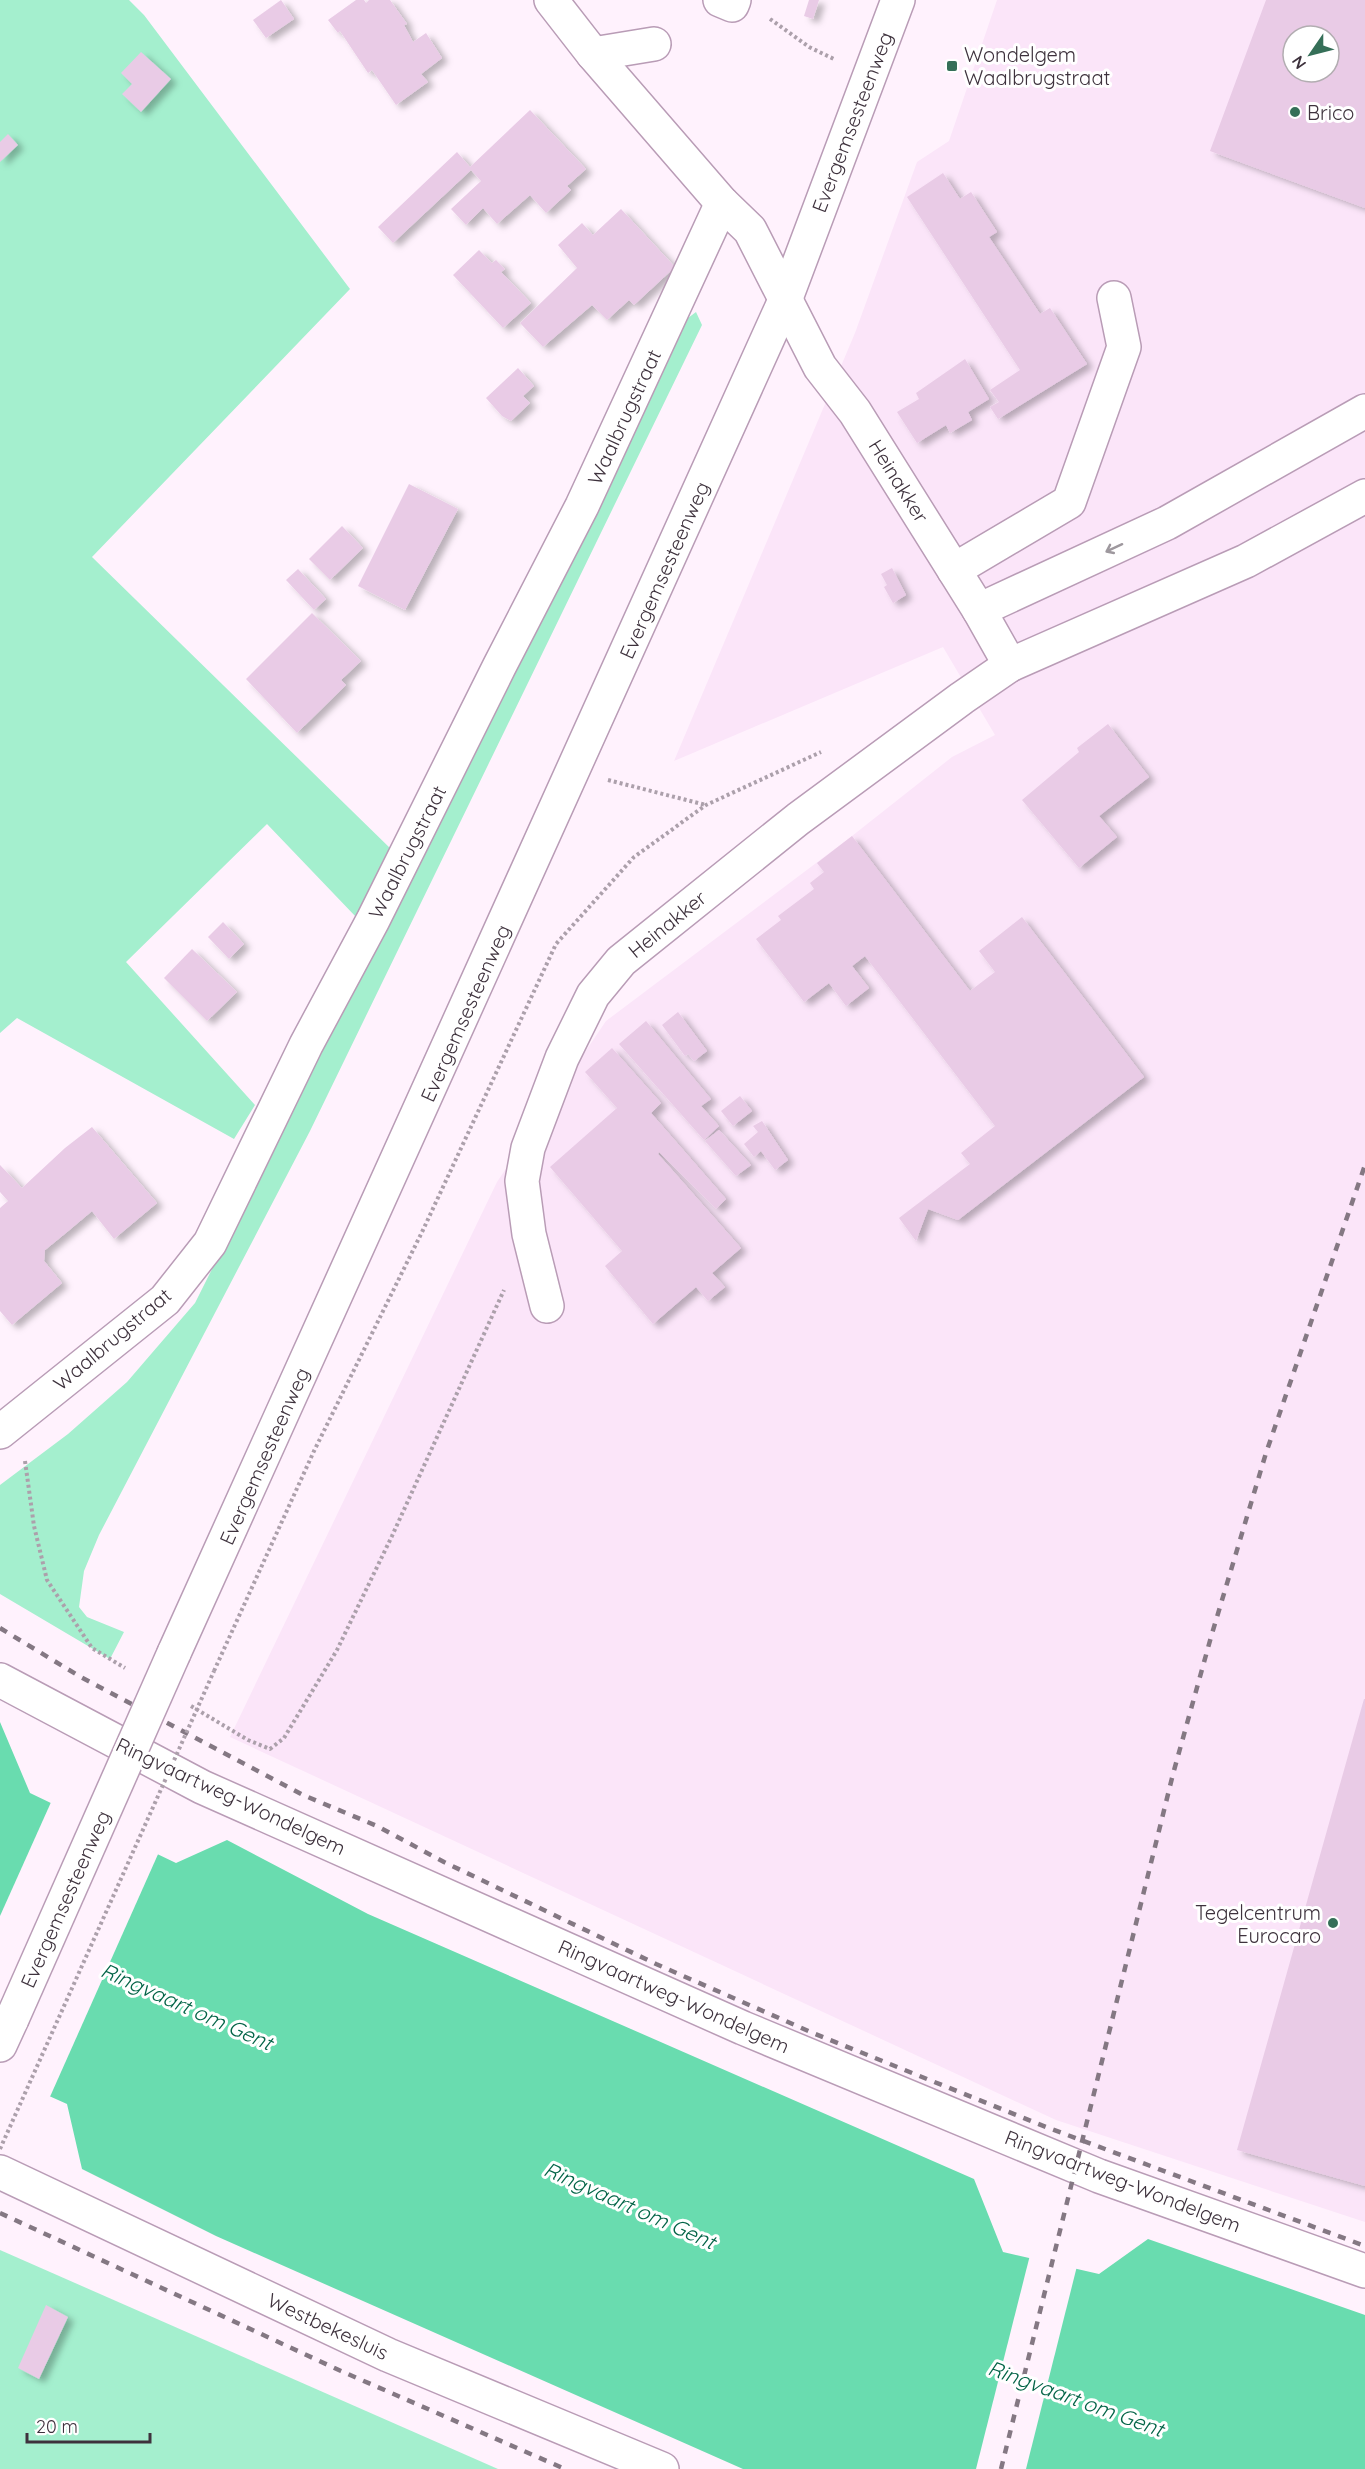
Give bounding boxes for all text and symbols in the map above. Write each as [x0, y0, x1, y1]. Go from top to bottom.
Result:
north arrow [1281, 24, 1341, 84]
street label: Evergemsesteenweg [806, 28, 898, 216]
place label: Wondelgem Waalbrugstraat [964, 42, 1111, 90]
text: N [1287, 52, 1310, 73]
marker: Wondelgem Waalbrugstraat [945, 59, 959, 73]
place label: Brico [1307, 100, 1354, 125]
marker: Brico [1288, 105, 1302, 119]
street label: Waalbrugstraat [582, 345, 666, 489]
street label: Heinakker [864, 435, 935, 528]
street label: Evergemsesteenweg [614, 477, 714, 663]
one-way arrow [1105, 542, 1123, 554]
street label: Waalbrugstraat [363, 781, 451, 923]
street label: Heinakker [623, 885, 711, 963]
street label: Evergemsesteenweg [415, 920, 515, 1106]
street label: Waalbrugstraat [48, 1282, 176, 1396]
street label: Evergemsesteenweg [214, 1363, 314, 1549]
street label: Ringvaartweg-Wondelgem [112, 1732, 350, 1860]
street label: Evergemsesteenweg [15, 1806, 115, 1992]
place label: Tegelcentrum Eurocaro [1195, 1900, 1321, 1948]
marker: Tegelcentrum Eurocaro [1326, 1916, 1340, 1930]
street label: Ringvaartweg-Wondelgem [554, 1934, 794, 2058]
water label: Ringvaart om Gent [97, 1957, 279, 2057]
street label: Ringvaartweg-Wondelgem [1002, 2124, 1244, 2238]
water label: Ringvaart om Gent [540, 2156, 722, 2256]
street label: Westbekesluis [264, 2287, 392, 2365]
water label: Ringvaart om Gent [985, 2354, 1170, 2443]
scale bar [27, 2406, 150, 2444]
text: 20 m [36, 2415, 78, 2438]

